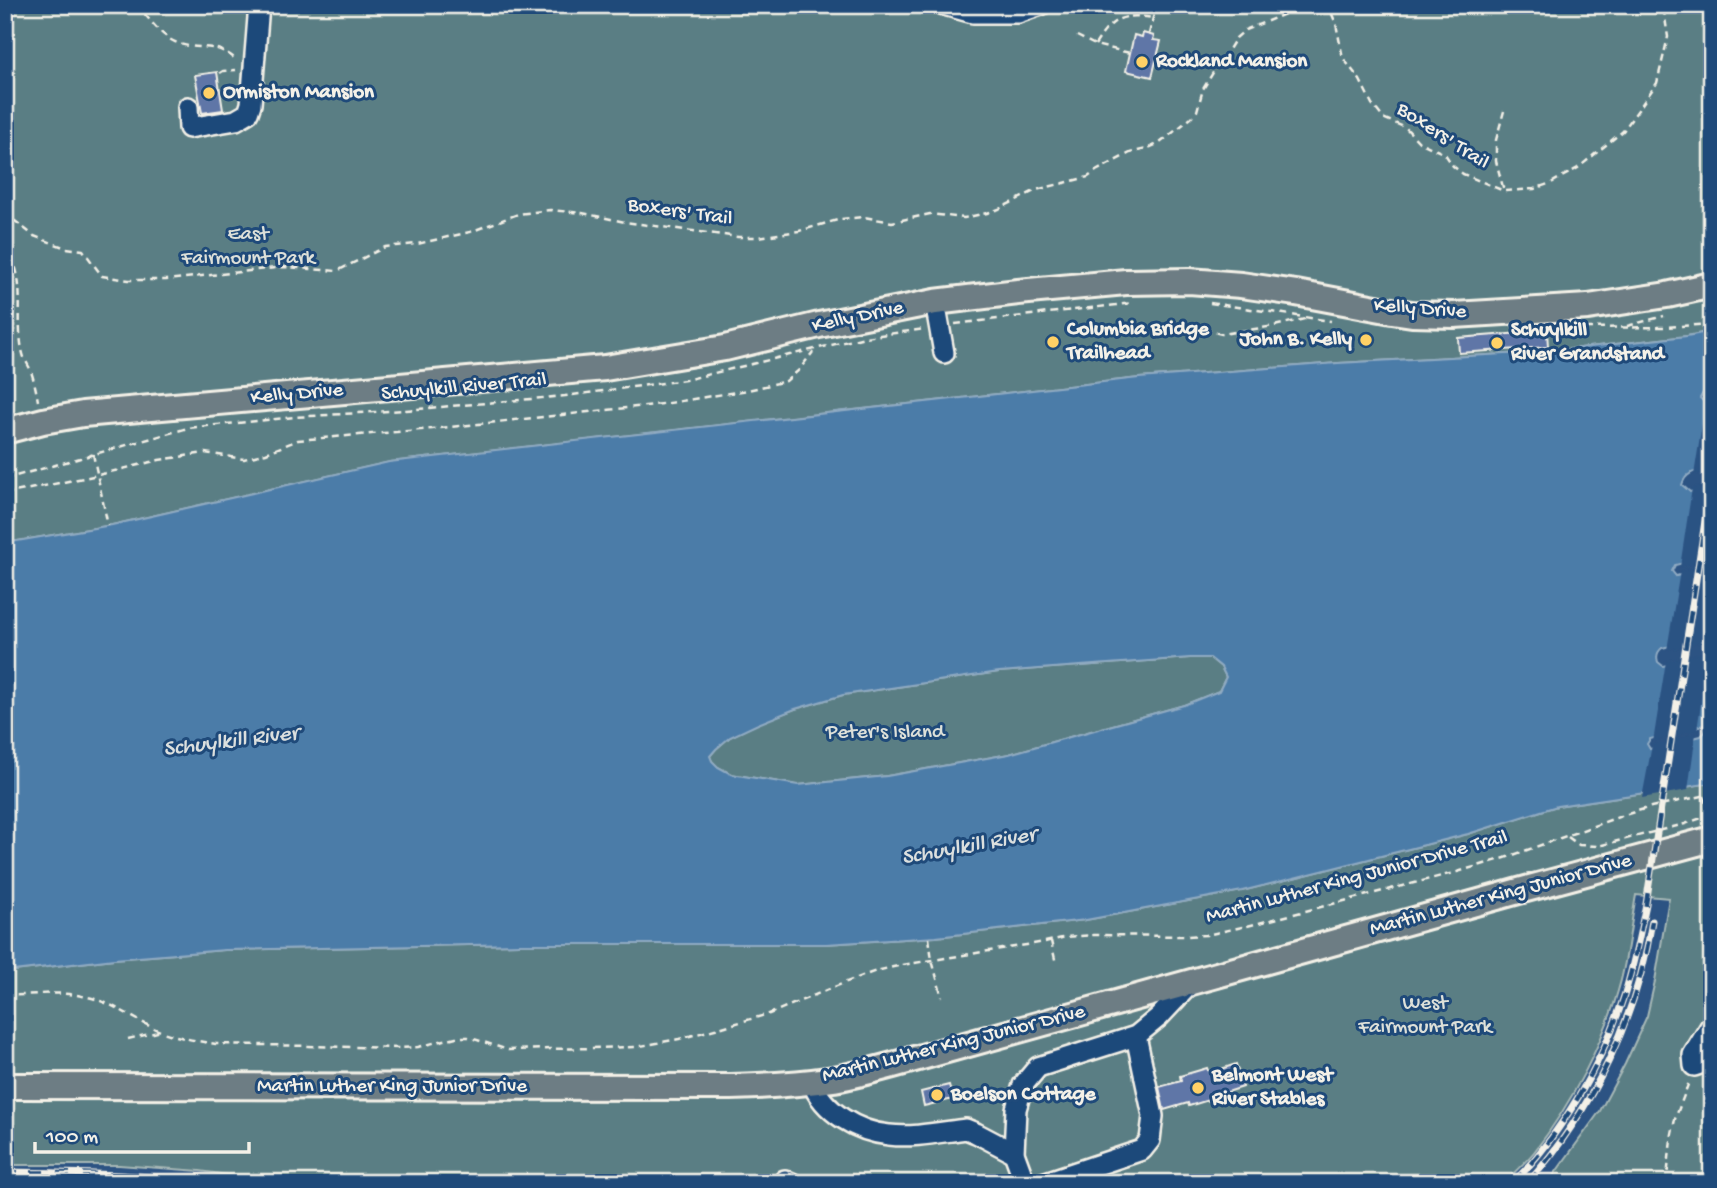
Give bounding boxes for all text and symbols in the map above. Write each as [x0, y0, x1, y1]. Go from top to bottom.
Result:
place label: Rockland Mansion [1155, 50, 1308, 75]
marker: Rockland Mansion [1134, 54, 1150, 70]
place label: Ormiston Mansion [223, 81, 375, 106]
marker: Ormiston Mansion [201, 85, 217, 101]
street label: Boxers' Trail [1390, 97, 1493, 176]
street label: Boxers' Trail [625, 193, 734, 233]
park label: East Fairmount Park [180, 223, 317, 272]
street label: Kelly Drive [1373, 294, 1468, 326]
street label: Kelly Drive [810, 296, 907, 340]
place label: Columbia Bridge Trailhead [1065, 318, 1210, 367]
place label: Schuylkill River Grandstand [1510, 319, 1667, 368]
place label: John B. Kelly [1238, 328, 1353, 353]
marker: John B. Kelly [1358, 332, 1374, 348]
marker: Columbia Bridge Trailhead [1045, 334, 1061, 350]
marker: Schuylkill River Grandstand [1489, 335, 1505, 351]
street label: Schuylkill River Trail [380, 368, 548, 408]
street label: Kelly Drive [250, 378, 345, 411]
water label: Schuylkill River [162, 720, 305, 764]
park label: Peter's Island [825, 721, 946, 746]
water label: Schuylkill River [900, 821, 1043, 872]
street label: Martin Luther King Junior Drive Trail [1203, 826, 1511, 930]
street label: Martin Luther King Junior Drive [1367, 849, 1635, 943]
park label: West Fairmount Park [1357, 992, 1494, 1041]
street label: Martin Luther King Junior Drive [820, 1000, 1089, 1090]
place label: Belmont West River Stables [1211, 1064, 1335, 1113]
street label: Martin Luther King Junior Drive [257, 1075, 528, 1100]
marker: Belmont West River Stables [1190, 1080, 1206, 1096]
place label: Boelson Cottage [950, 1083, 1097, 1108]
marker: Boelson Cottage [929, 1087, 945, 1103]
scale bar [35, 1111, 248, 1155]
text: 100 m [45, 1126, 98, 1151]

